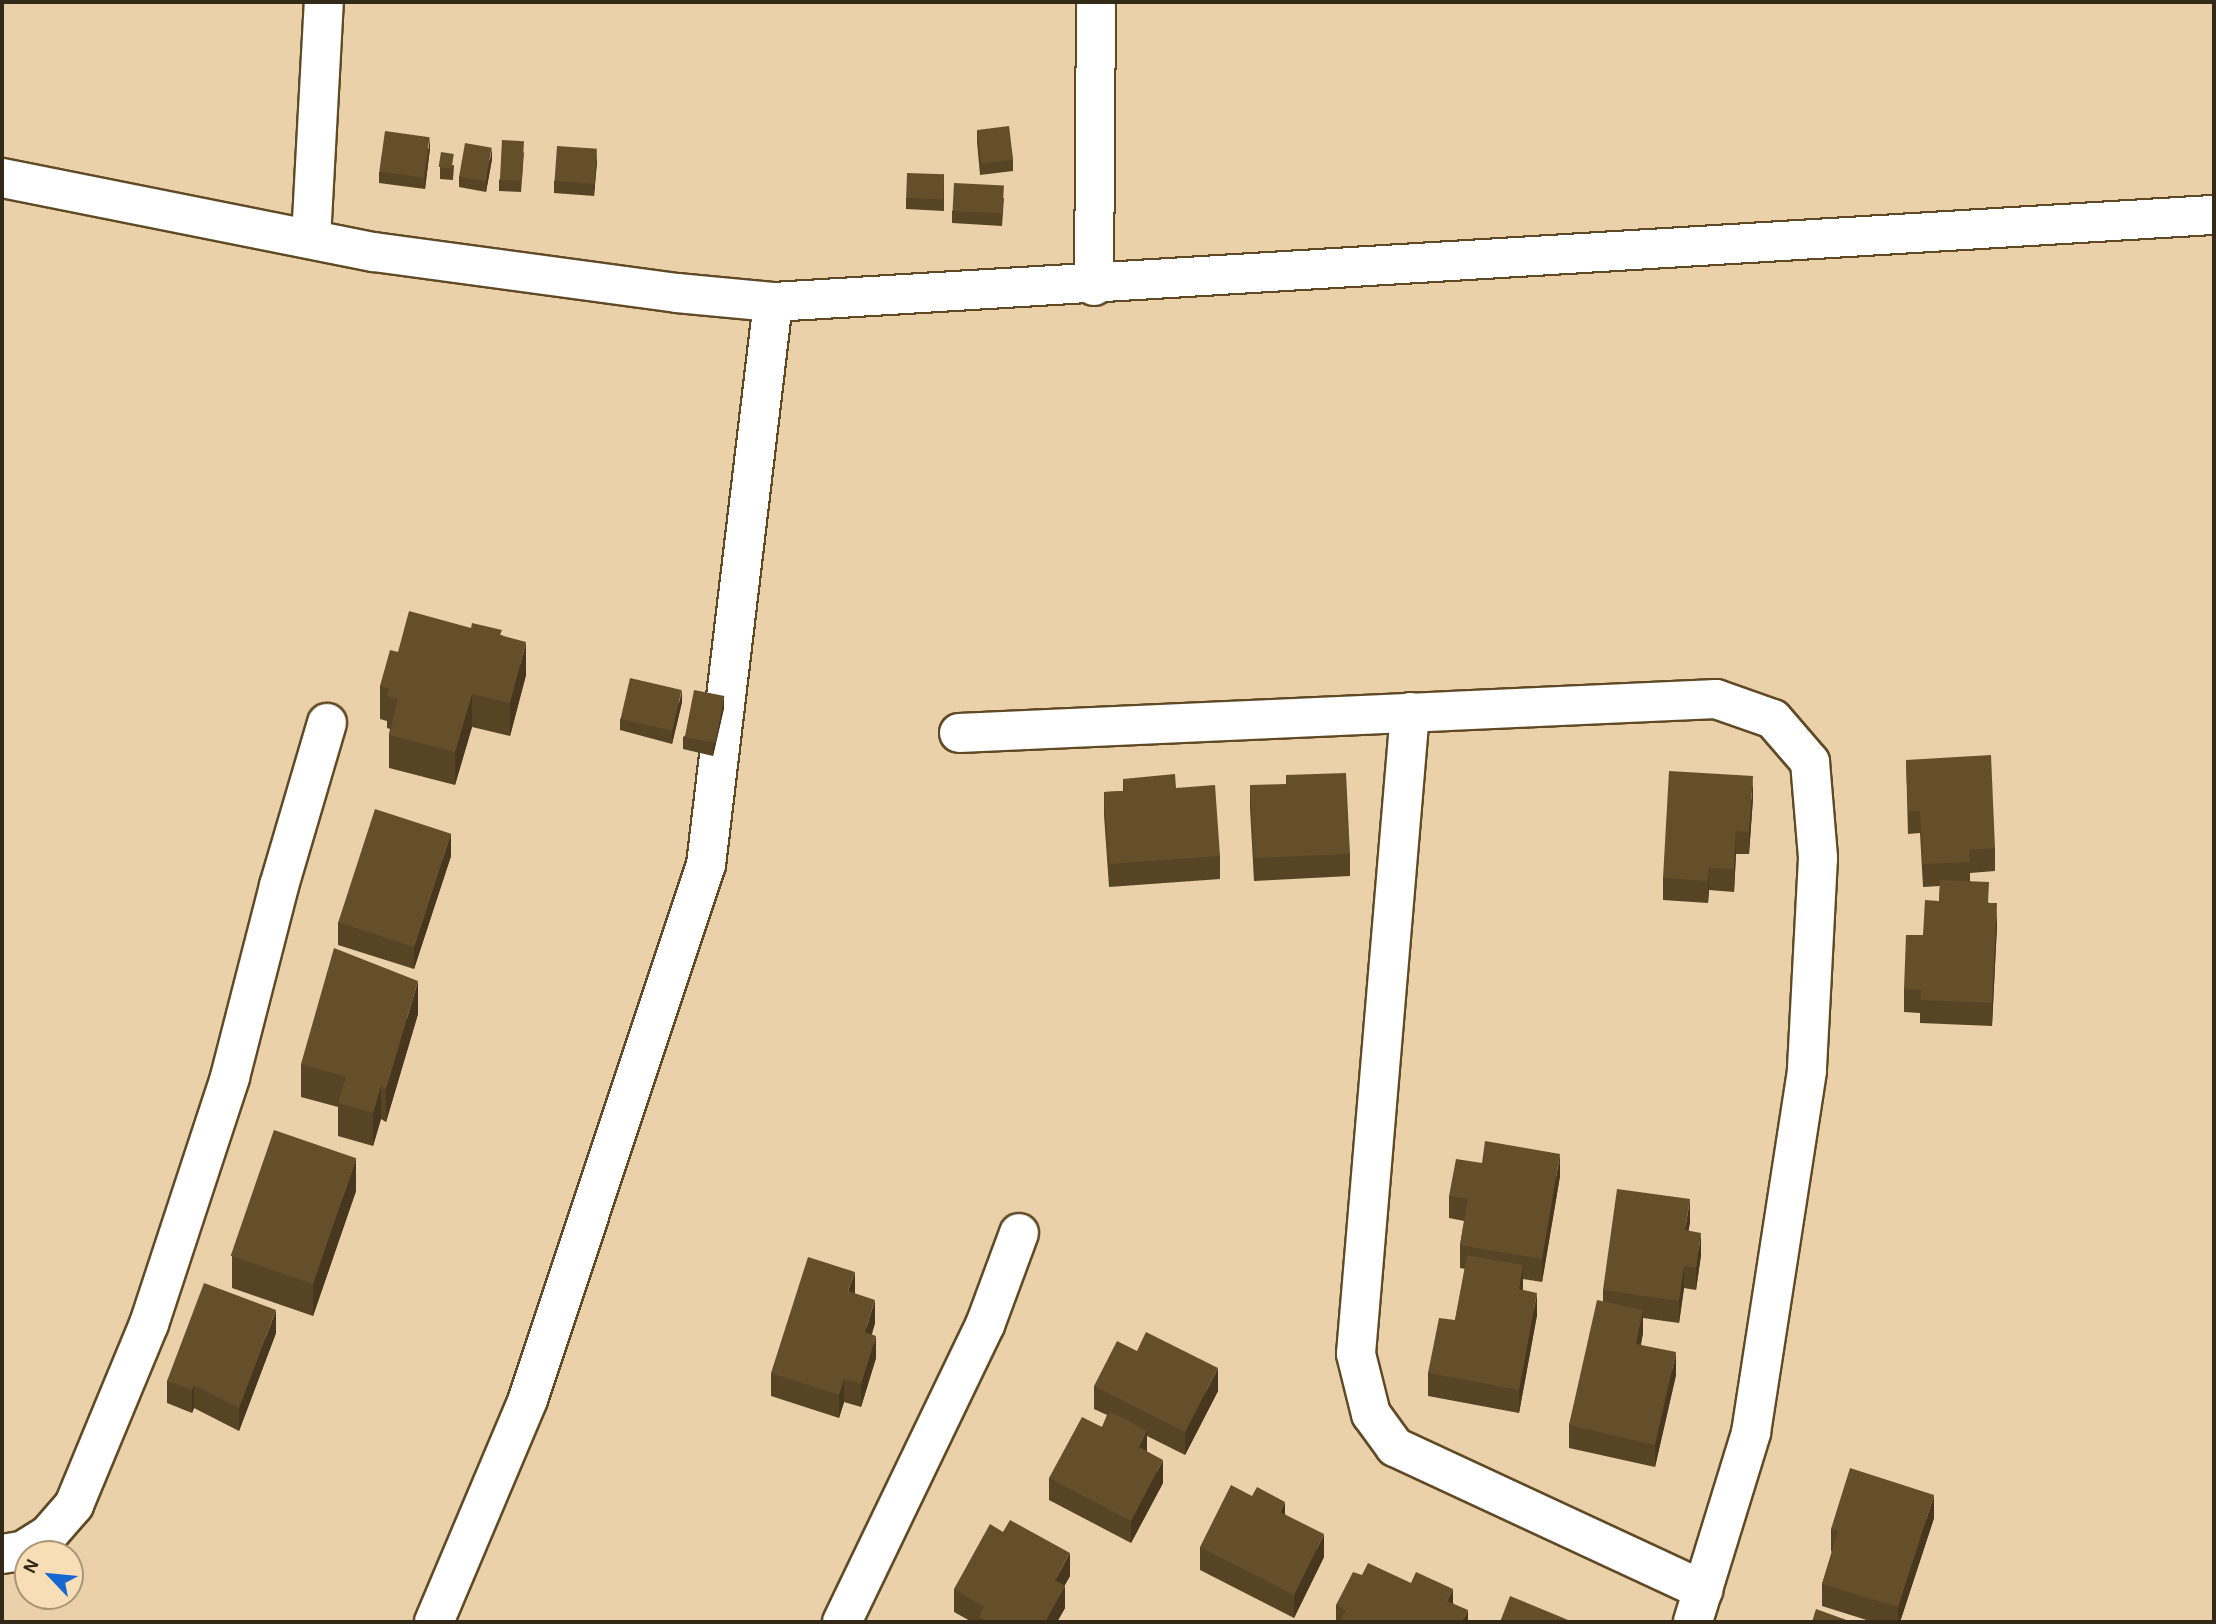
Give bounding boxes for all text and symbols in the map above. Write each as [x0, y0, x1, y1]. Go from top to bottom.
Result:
north arrow [14, 1540, 84, 1610]
text: N [20, 1556, 43, 1577]

